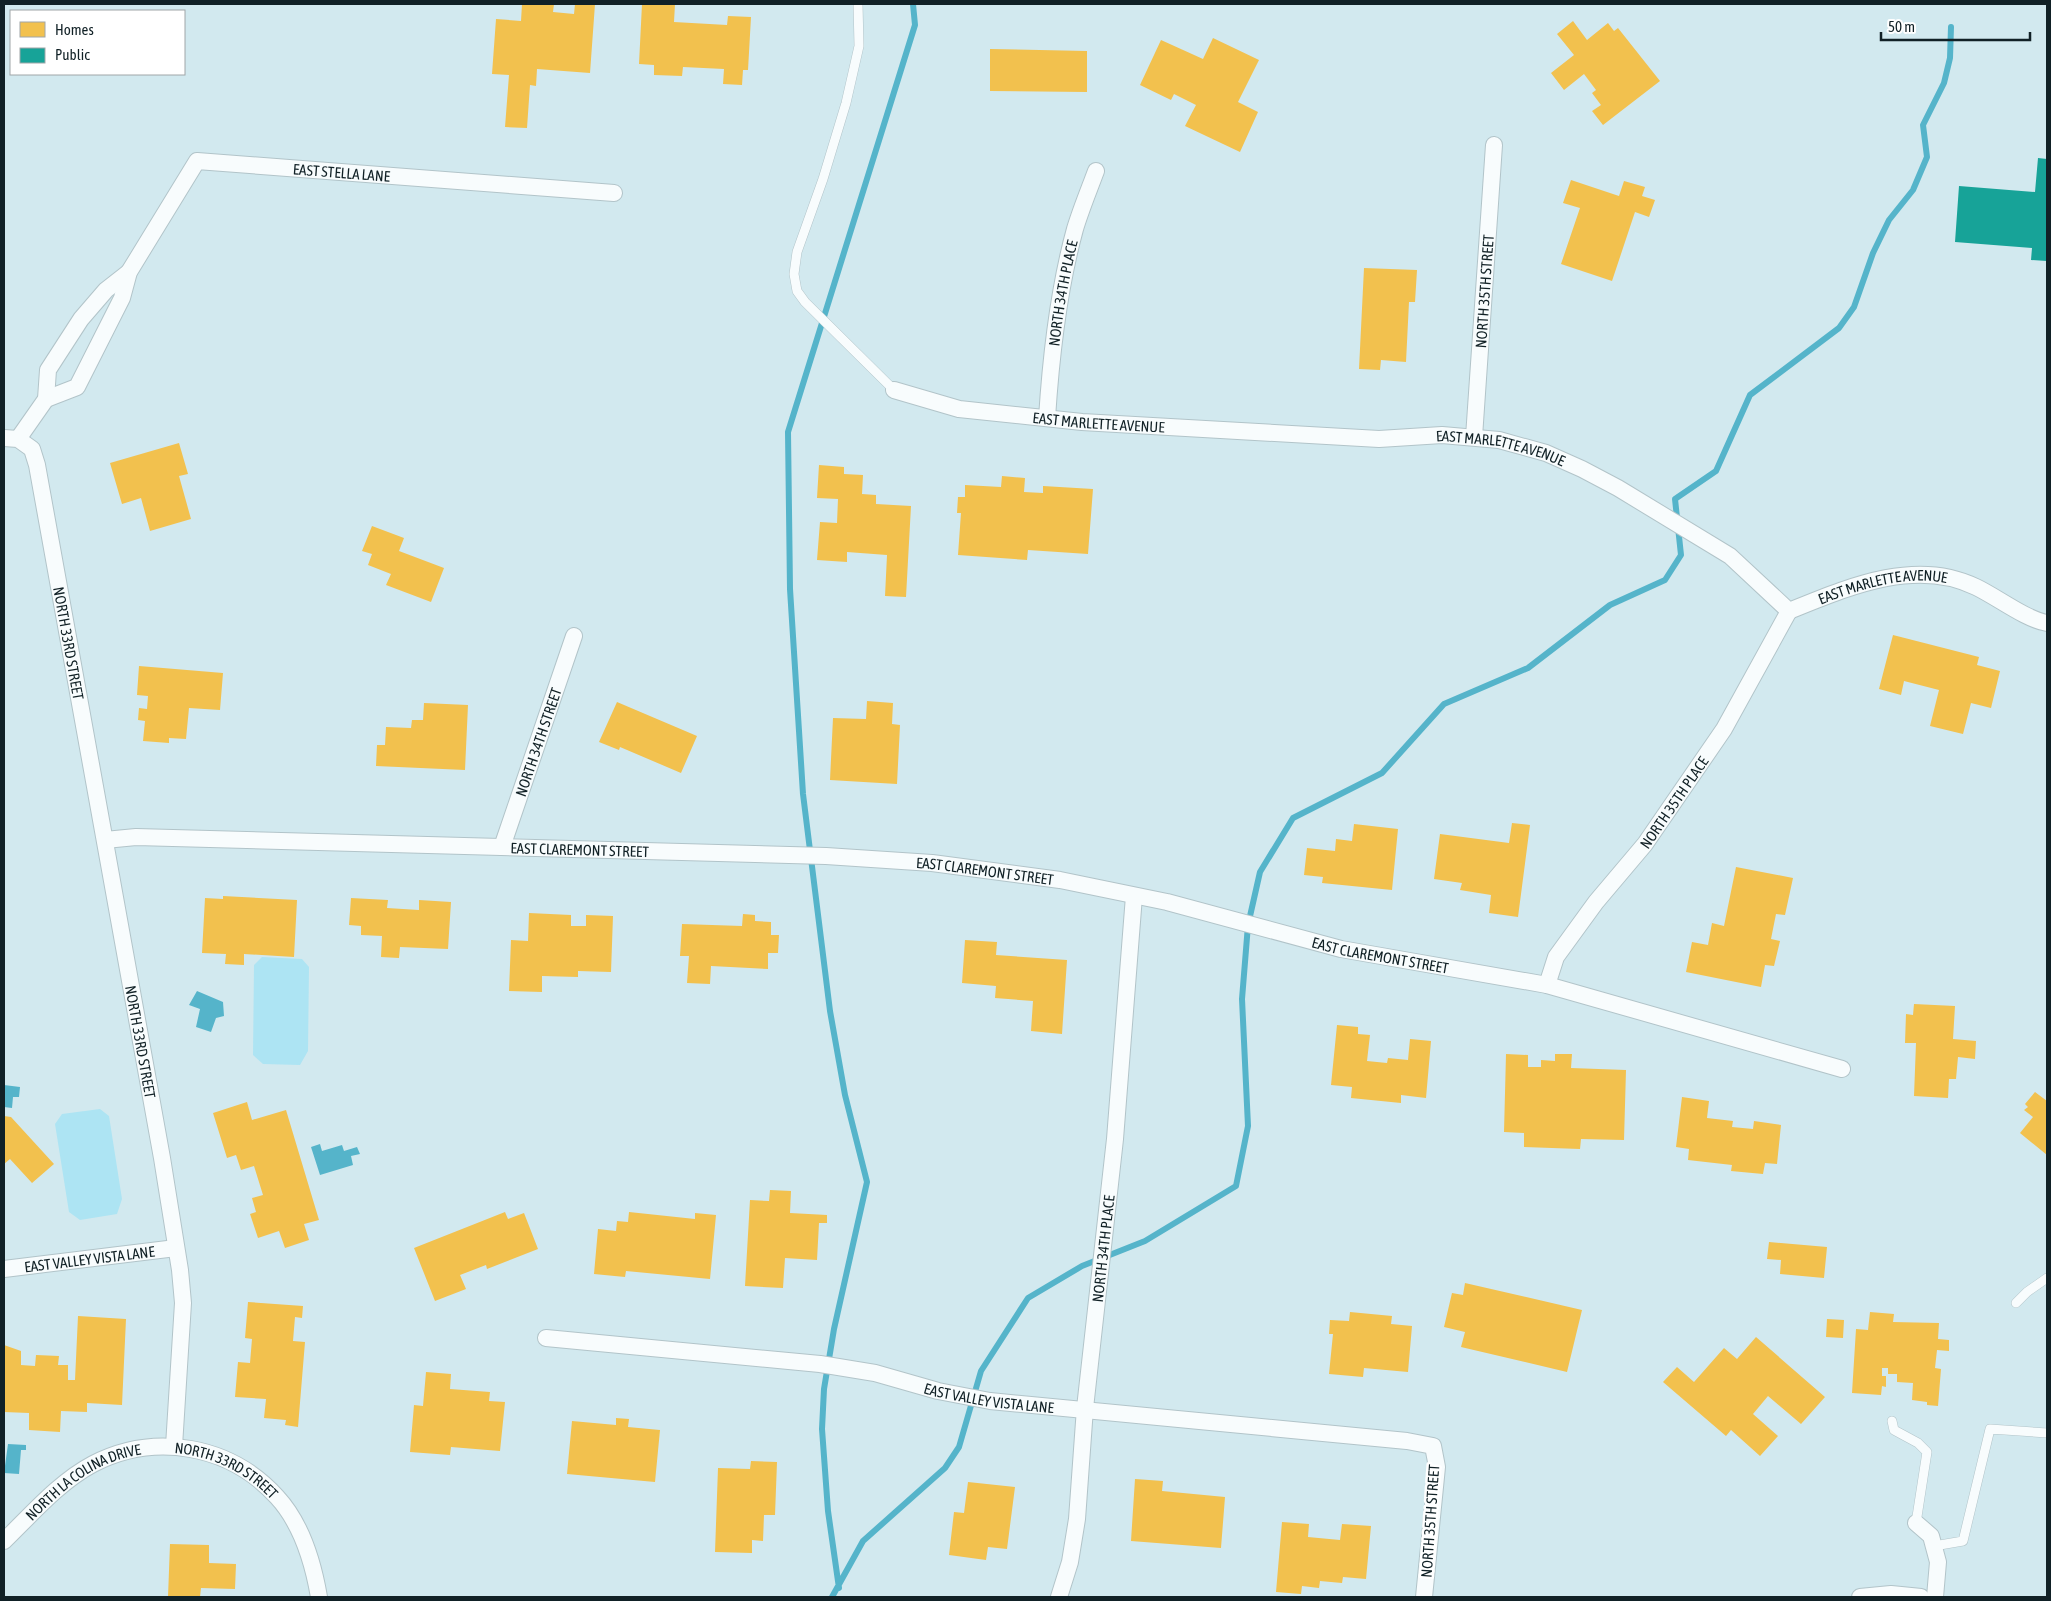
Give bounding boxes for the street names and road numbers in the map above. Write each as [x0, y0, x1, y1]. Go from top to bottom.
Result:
street label: EAST STELLA LANE [292, 160, 391, 184]
street label: NORTH 35TH STREET [1472, 234, 1496, 349]
street label: NORTH 34TH PLACE [1045, 238, 1080, 347]
street label: EAST MARLETTE AVENUE [1032, 408, 1166, 435]
street label: EAST MARLETTE AVENUE [1435, 426, 1568, 469]
street label: EAST MARLETTE AVENUE [1816, 566, 1950, 607]
street label: NORTH 33RD STREET [51, 585, 88, 701]
street label: NORTH 34TH STREET [511, 685, 564, 799]
street label: NORTH 35TH PLACE [1636, 753, 1712, 851]
street label: EAST CLAREMONT STREET [510, 839, 650, 860]
street label: EAST CLAREMONT STREET [915, 853, 1055, 888]
street label: EAST CLAREMONT STREET [1310, 933, 1450, 976]
street label: NORTH 33RD STREET [123, 984, 160, 1100]
street label: NORTH 34TH PLACE [1088, 1193, 1117, 1303]
street label: EAST VALLEY VISTA LANE [23, 1242, 156, 1275]
street label: EAST VALLEY VISTA LANE [922, 1379, 1055, 1416]
street label: NORTH 33RD STREET [174, 1439, 282, 1502]
street label: NORTH LA COLINA DRIVE [22, 1440, 142, 1523]
street label: NORTH 35TH STREET [1418, 1463, 1442, 1578]

